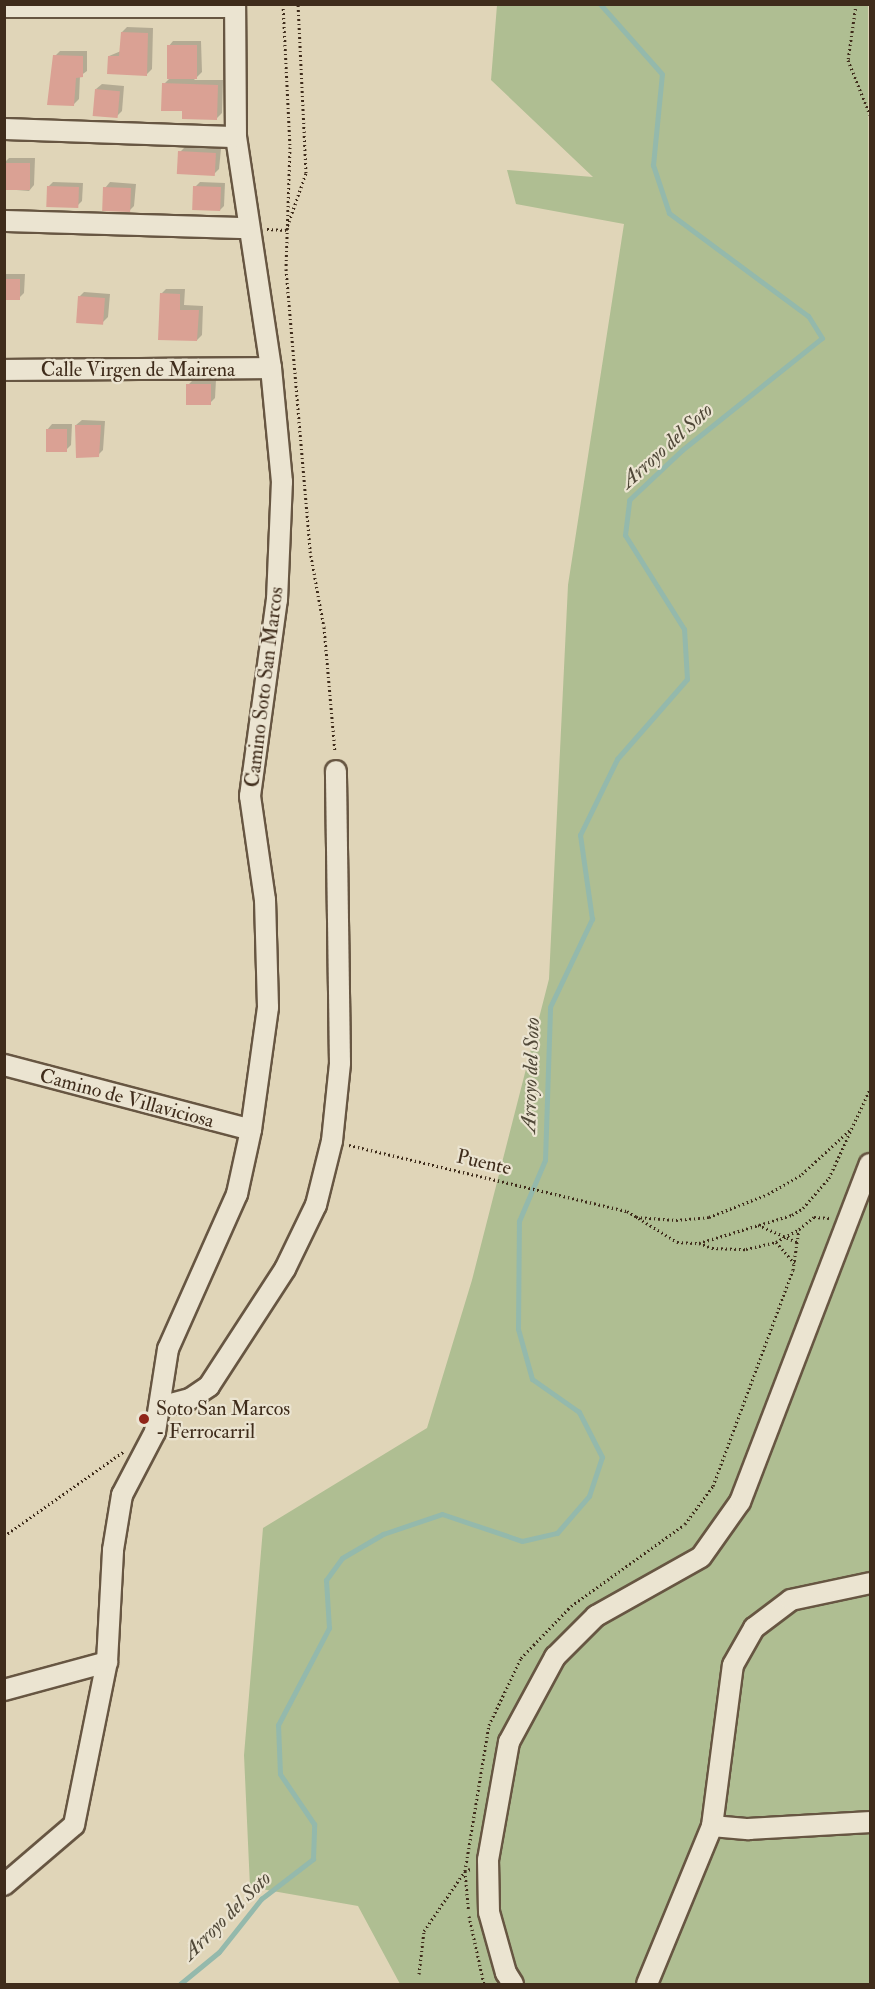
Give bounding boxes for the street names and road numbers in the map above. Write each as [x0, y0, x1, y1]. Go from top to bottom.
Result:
street label: Calle Virgen de Mairena [41, 357, 235, 381]
street label: Camino Soto San Marcos [240, 585, 288, 789]
street label: Camino de Villaviciosa [37, 1063, 217, 1133]
street label: Puente [454, 1144, 514, 1180]

